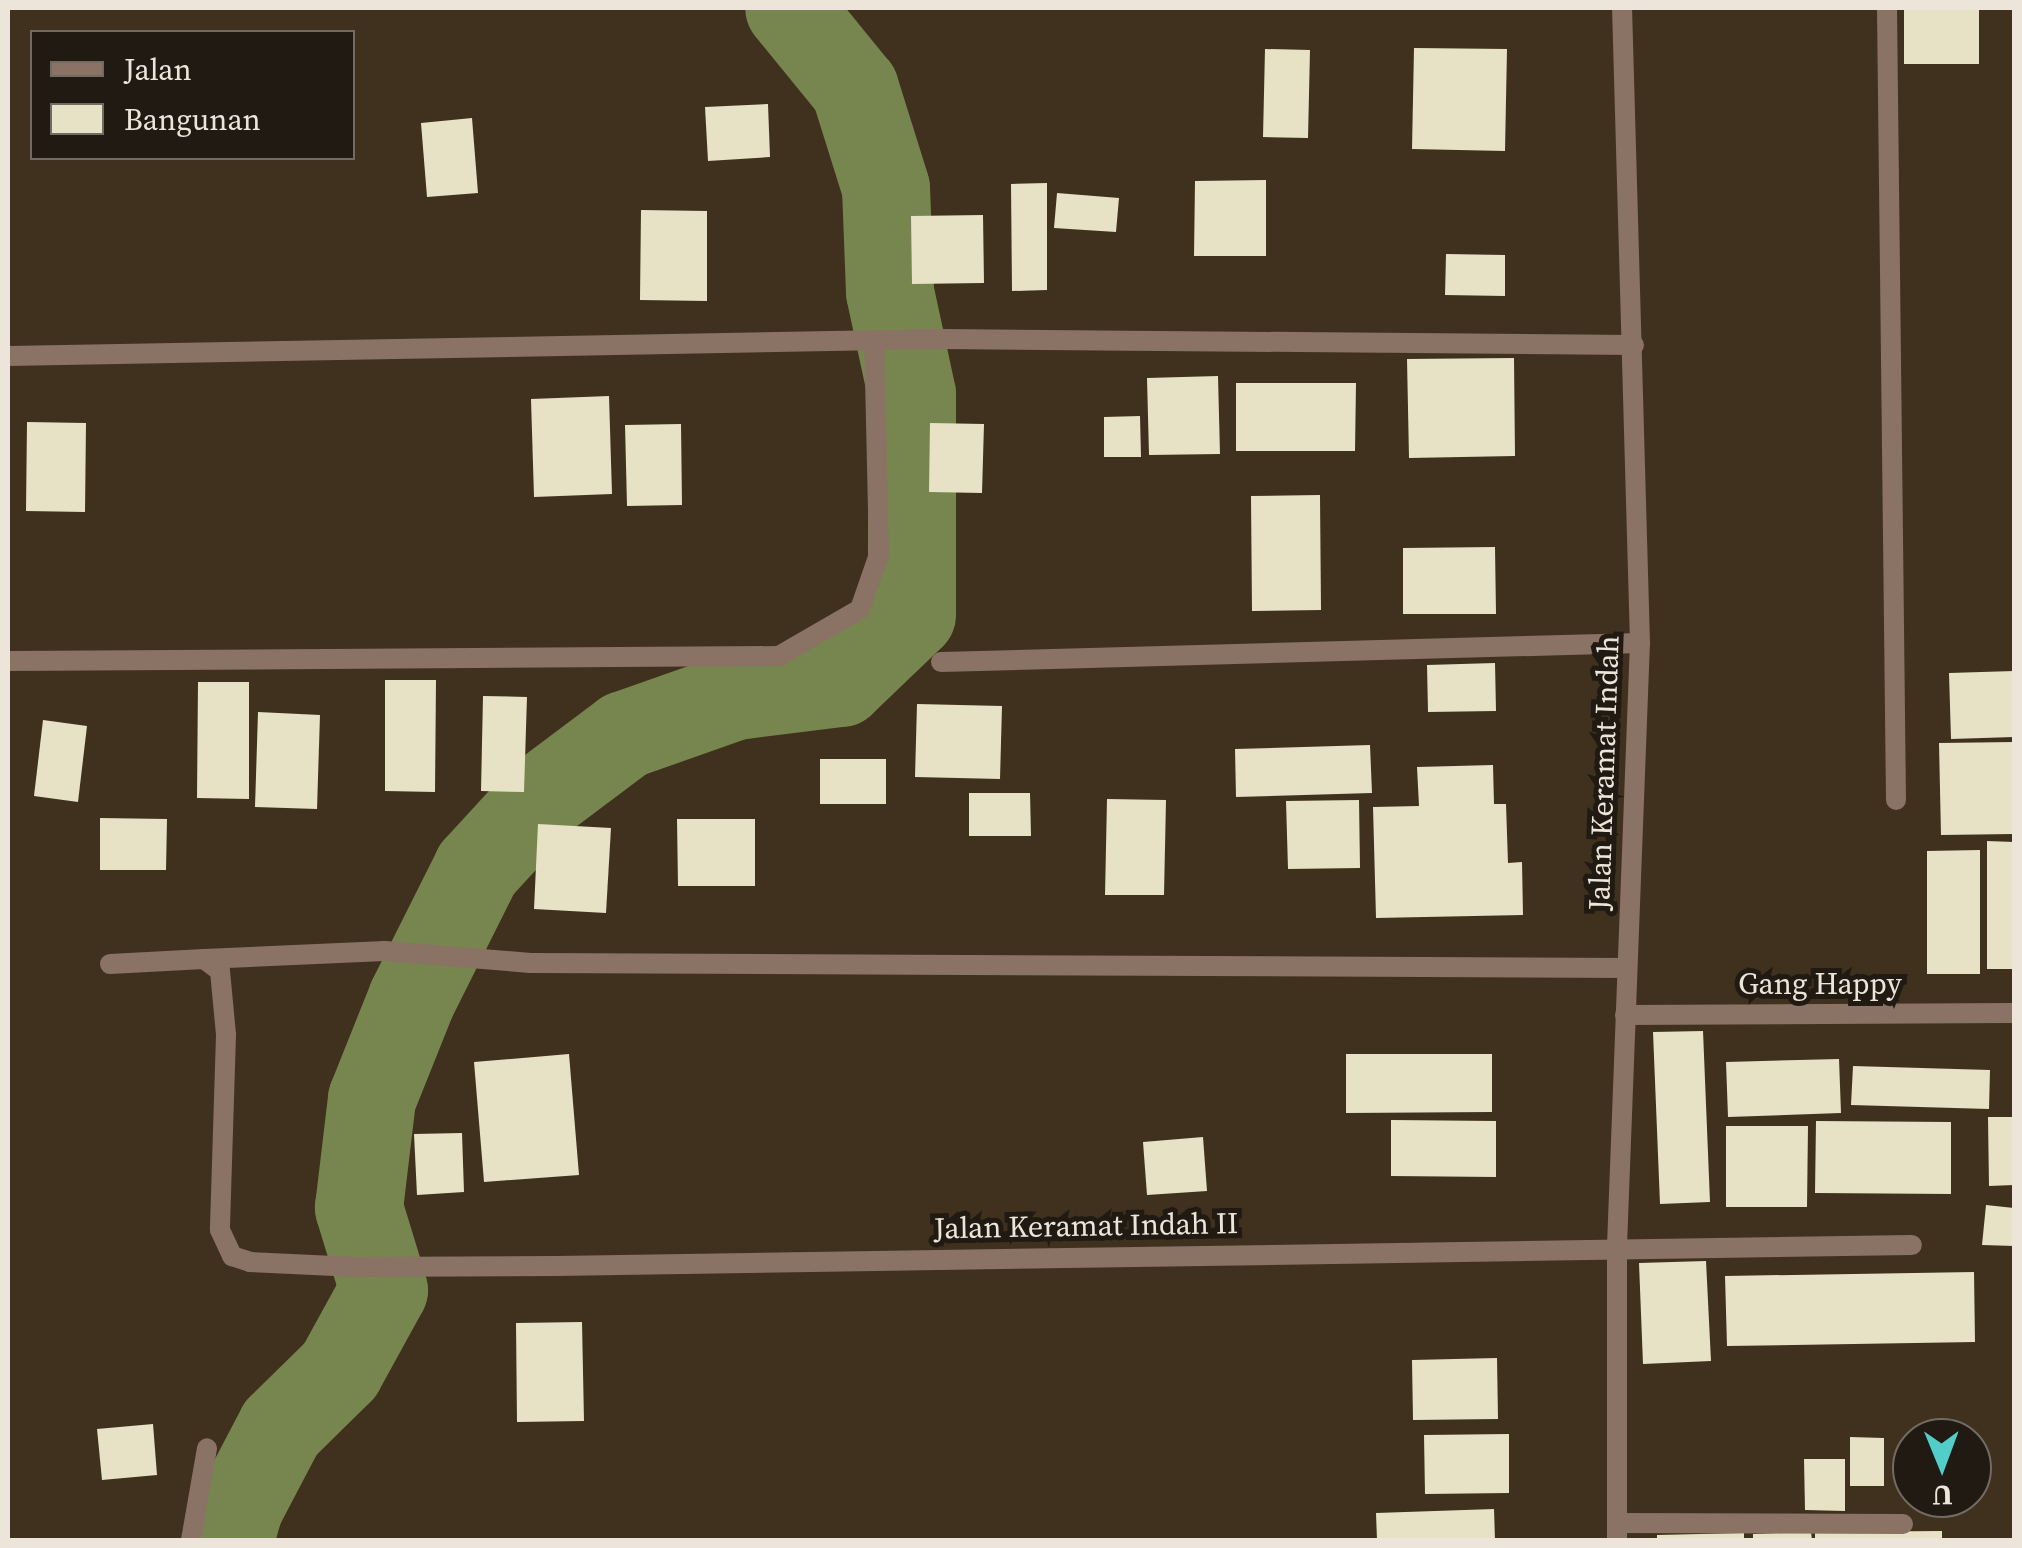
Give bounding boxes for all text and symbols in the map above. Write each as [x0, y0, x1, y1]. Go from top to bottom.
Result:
legend [30, 30, 355, 160]
text: Jalan [124, 49, 192, 90]
text: Bangunan [124, 99, 261, 140]
street label: Jalan Keramat Indah [1581, 635, 1627, 911]
street label: Gang Happy [1738, 966, 1902, 1002]
street label: Jalan Keramat Indah II [933, 1205, 1239, 1247]
north arrow [1892, 1418, 1992, 1518]
text: U [1932, 1477, 1953, 1515]

